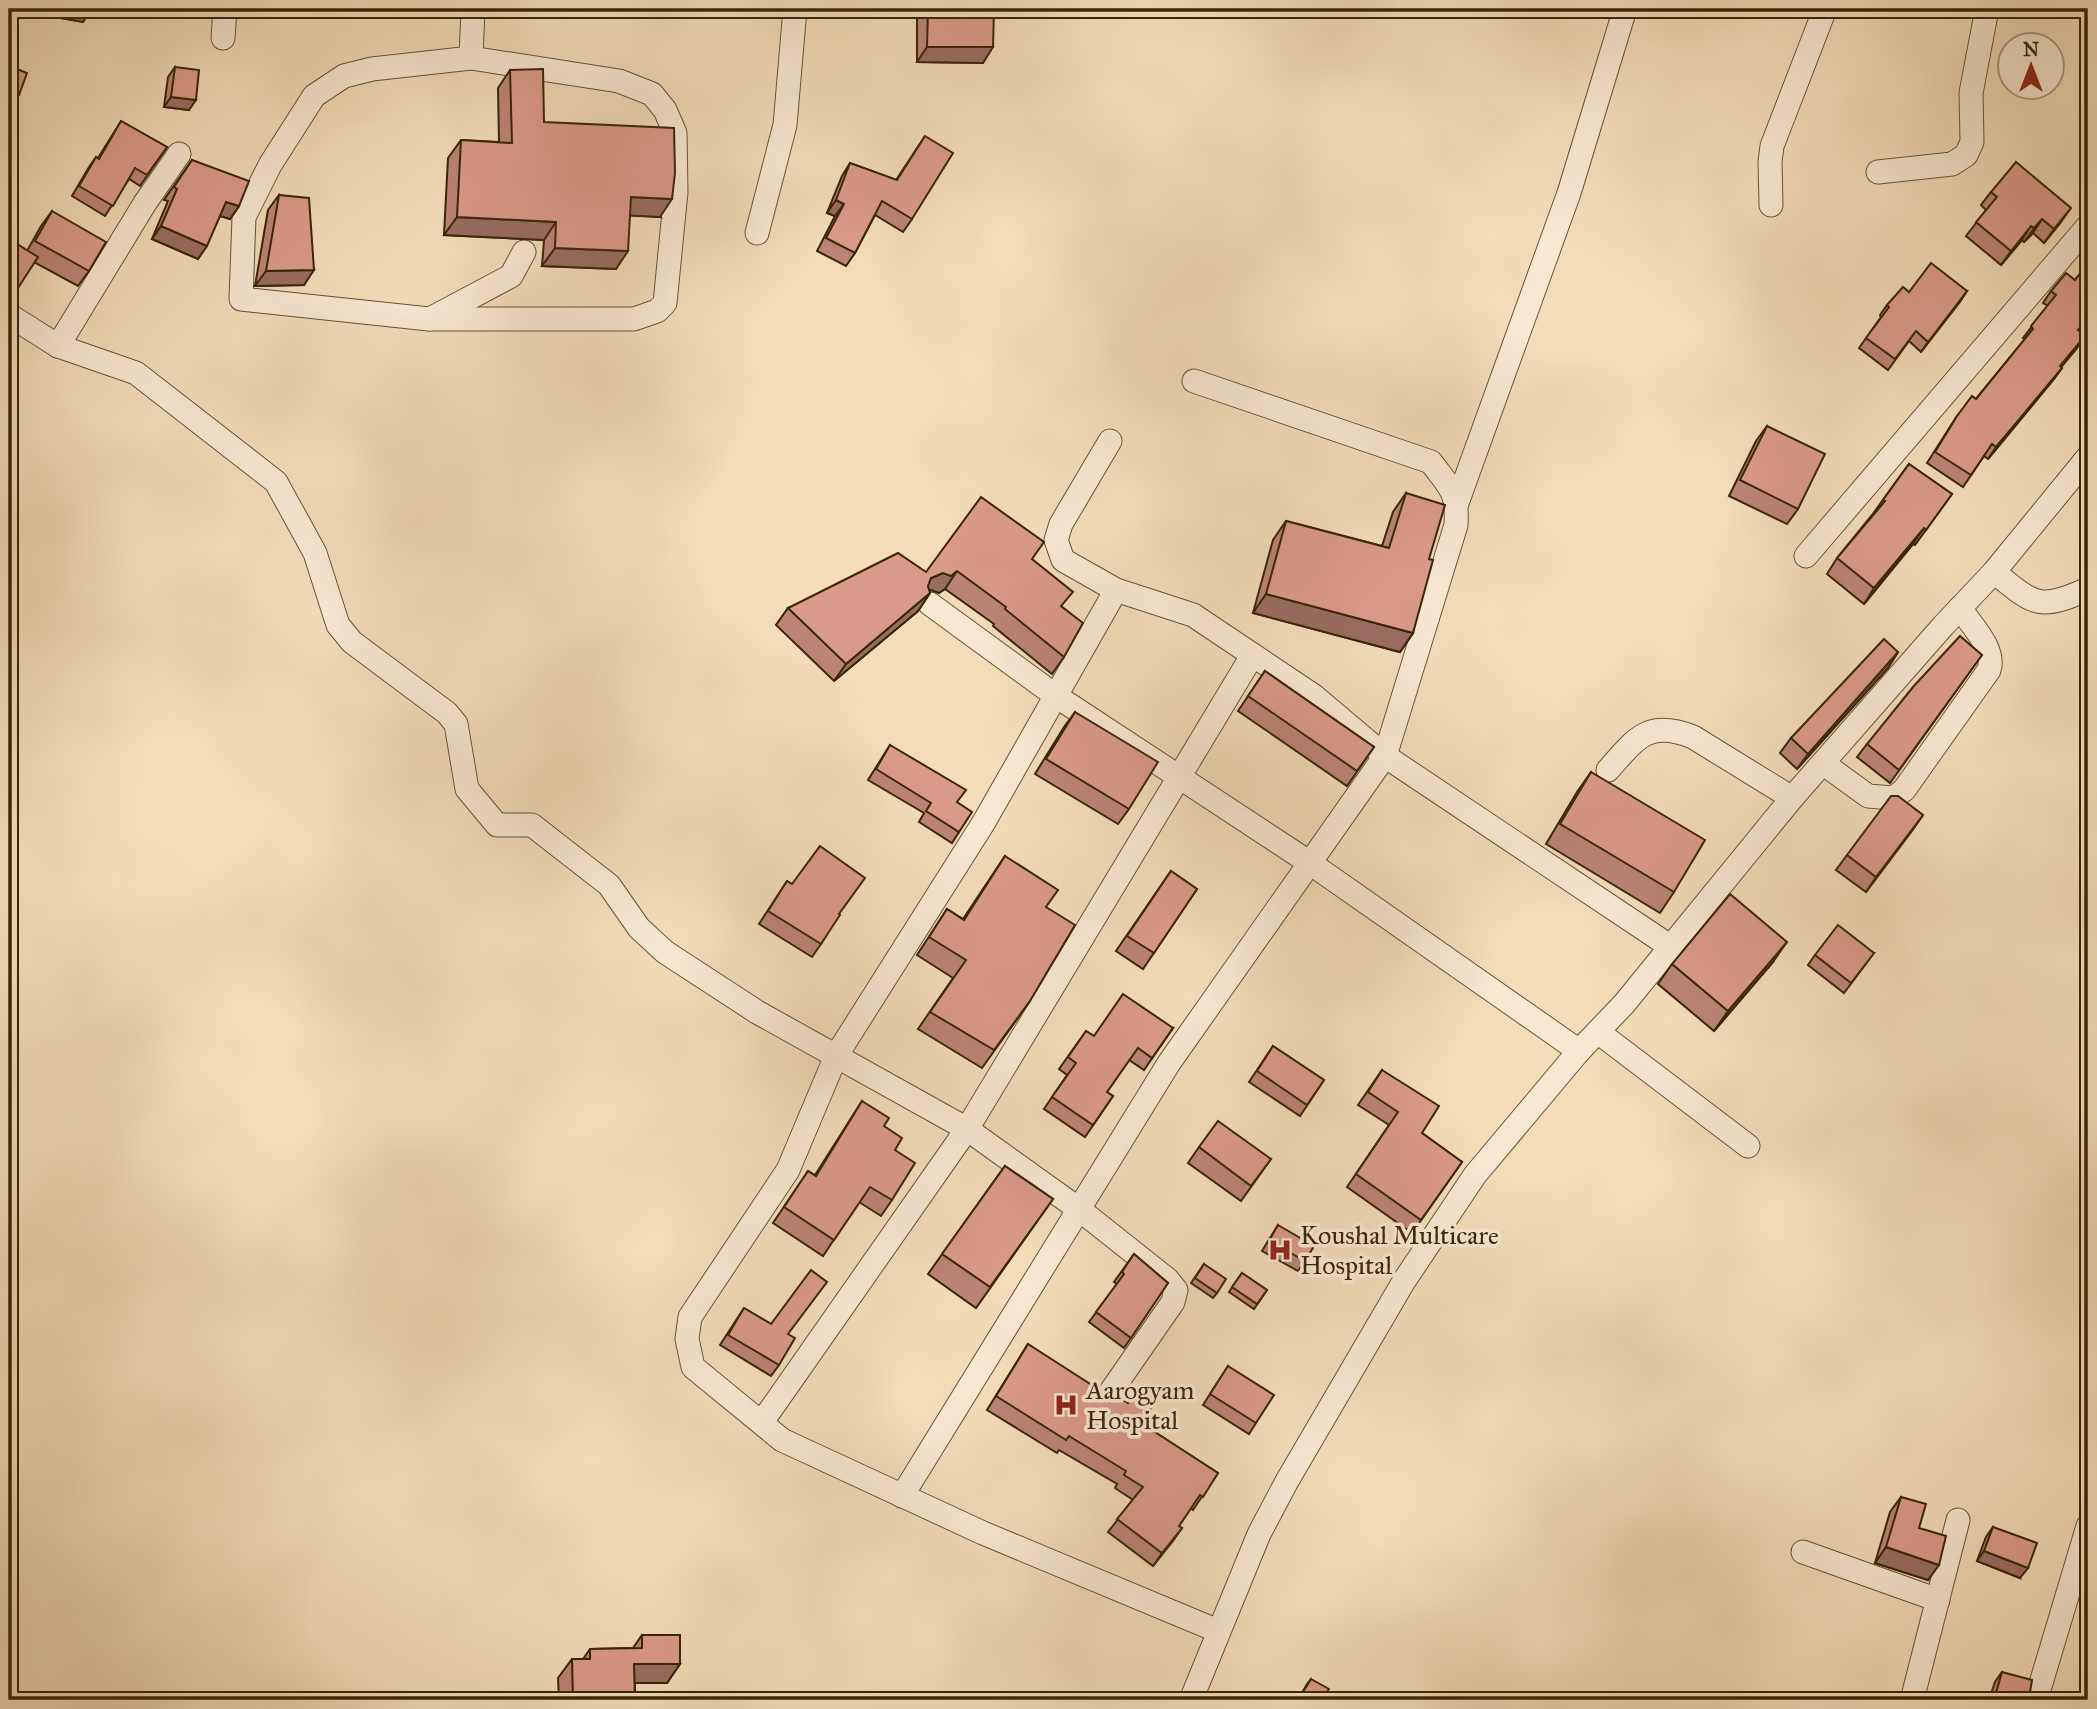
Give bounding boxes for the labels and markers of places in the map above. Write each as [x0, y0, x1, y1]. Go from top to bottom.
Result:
place label: Koushal Multicare Hospital [1300, 1219, 1499, 1281]
hospital icon: Koushal Multicare Hospital [1266, 1236, 1294, 1264]
place label: Aarogyam Hospital [1085, 1374, 1195, 1436]
hospital icon: Aarogyam Hospital [1052, 1391, 1080, 1419]

